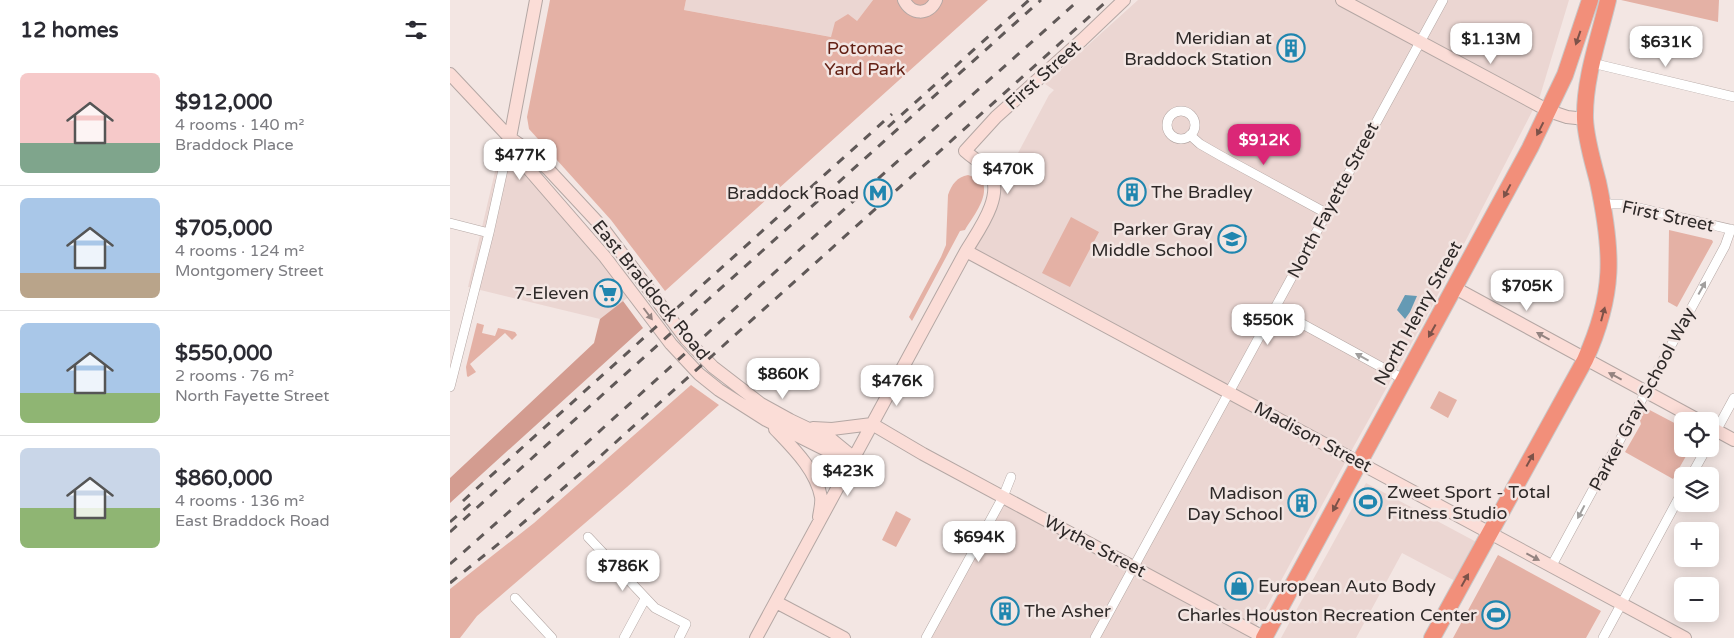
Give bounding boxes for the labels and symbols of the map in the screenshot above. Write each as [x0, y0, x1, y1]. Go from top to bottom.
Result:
pin: $1.13M [1450, 22, 1532, 65]
pin: $631K [1631, 26, 1701, 68]
place label: Meridian at Braddock Station [1124, 27, 1272, 70]
one-way arrow [1574, 30, 1581, 45]
building icon: Meridian at Braddock Station [1276, 33, 1306, 63]
street label: First Street [1001, 35, 1085, 115]
park label: Potomac Yard Park [824, 37, 906, 80]
street label: North Fayette Street [1282, 118, 1384, 282]
one-way arrow [1536, 122, 1544, 137]
pin: $912K [1229, 124, 1299, 166]
pin: $477K [485, 138, 555, 181]
pin: $470K [973, 152, 1043, 195]
building icon: The Bradley [1117, 177, 1147, 207]
metro station icon: Braddock Road [863, 178, 893, 208]
place label: The Bradley [1151, 181, 1253, 203]
place label: Braddock Road [727, 182, 859, 204]
one-way arrow [1503, 184, 1511, 198]
street label: First Street [1620, 195, 1716, 237]
street label: East Braddock Road [588, 215, 714, 365]
place label: Parker Gray Middle School [1091, 218, 1213, 261]
school or university icon: Parker Gray Middle School [1217, 224, 1247, 254]
street label: North Henry Street [1369, 237, 1467, 389]
pin: $705K [1492, 270, 1562, 312]
supermarket icon: 7-Eleven [593, 278, 623, 308]
one-way arrow [1698, 281, 1706, 295]
place label: 7-Eleven [514, 282, 589, 304]
street label: Parker Gray School Way [1584, 303, 1700, 495]
pin: $550K [1233, 304, 1303, 346]
one-way arrow [643, 307, 654, 320]
one-way arrow [1599, 307, 1607, 322]
one-way arrow [1428, 324, 1436, 338]
one-way arrow [1535, 332, 1550, 340]
one-way arrow [1355, 352, 1369, 361]
pin: $860K [748, 358, 818, 400]
pin: $476K [862, 364, 932, 407]
one-way arrow [1608, 372, 1623, 380]
street label: Madison Street [1250, 397, 1376, 477]
one-way arrow [1526, 453, 1534, 467]
pin: $423K [813, 454, 883, 497]
place label: Zweet Sport - Total Fitness Studio [1387, 481, 1550, 524]
place label: Madison Day School [1187, 482, 1283, 525]
sports icon: Zweet Sport - Total Fitness Studio [1353, 487, 1383, 517]
building icon: Madison Day School [1287, 488, 1317, 518]
one-way arrow [1332, 497, 1340, 512]
one-way arrow [1577, 505, 1585, 519]
street label: Wythe Street [1040, 510, 1150, 582]
pin: $694K [944, 520, 1014, 563]
pin: $786K [588, 550, 658, 592]
one-way arrow [1526, 553, 1541, 561]
shop icon: European Auto Body [1224, 571, 1254, 601]
one-way arrow [1460, 574, 1469, 587]
place label: European Auto Body [1258, 575, 1436, 597]
building icon: The Asher [990, 596, 1020, 626]
place label: The Asher [1024, 600, 1111, 622]
sports icon: Charles Houston Recreation Center [1481, 600, 1511, 630]
place label: Charles Houston Recreation Center [1177, 604, 1477, 626]

